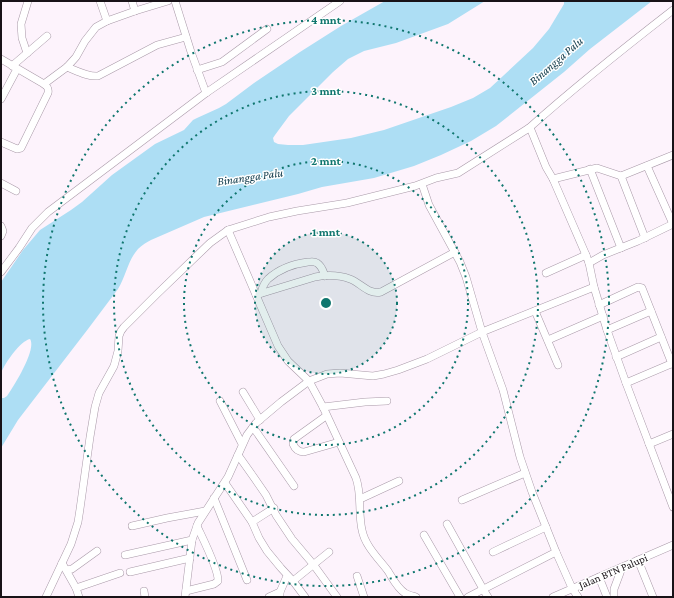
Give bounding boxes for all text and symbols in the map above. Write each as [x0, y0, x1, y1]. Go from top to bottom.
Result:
text: 4 mnt [311, 13, 342, 27]
water label: Binangga Palu [526, 34, 586, 88]
text: 3 mnt [311, 84, 341, 98]
text: 2 mnt [311, 154, 342, 168]
water label: Binangga Palu [216, 165, 284, 189]
text: 1 mnt [312, 225, 341, 239]
centre of rings [319, 296, 333, 310]
street label: Jalan BTN Palupi [576, 551, 650, 592]

